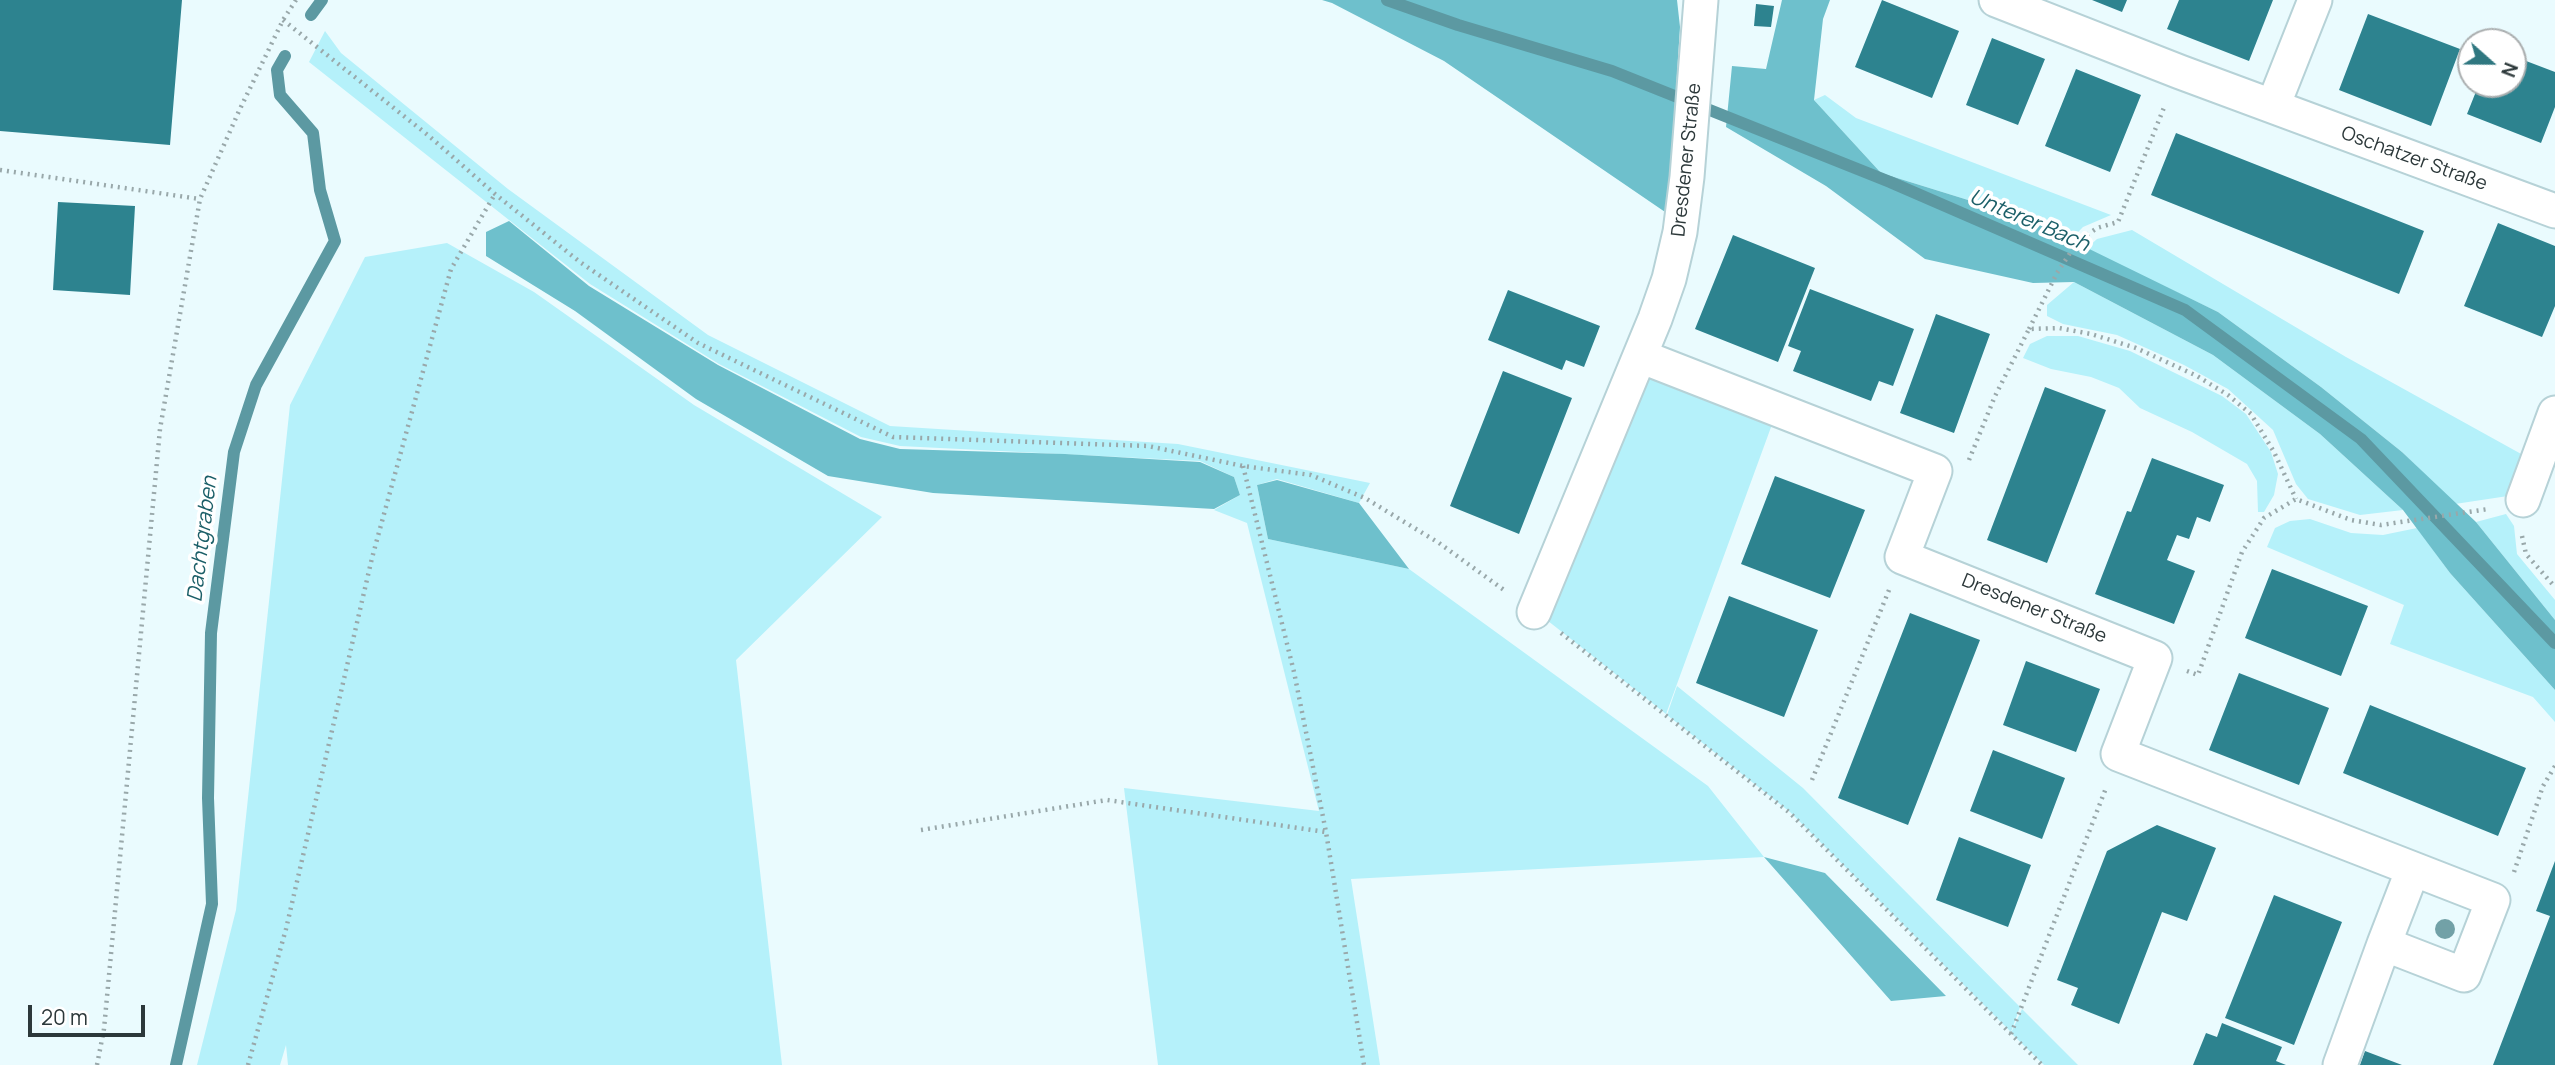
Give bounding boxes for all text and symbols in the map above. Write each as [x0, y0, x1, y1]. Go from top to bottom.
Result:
north arrow [2457, 28, 2527, 98]
text: N [2495, 59, 2524, 81]
street label: Dresdener Straße [1668, 82, 1706, 238]
street label: Oschatzer Straße [2338, 122, 2490, 196]
water label: Unterer Bach [1965, 184, 2093, 258]
water label: Dachtgraben [183, 475, 223, 603]
street label: Dresdener Straße [1958, 570, 2110, 648]
scale bar [32, 992, 149, 1036]
text: 20 m [41, 1003, 88, 1031]

